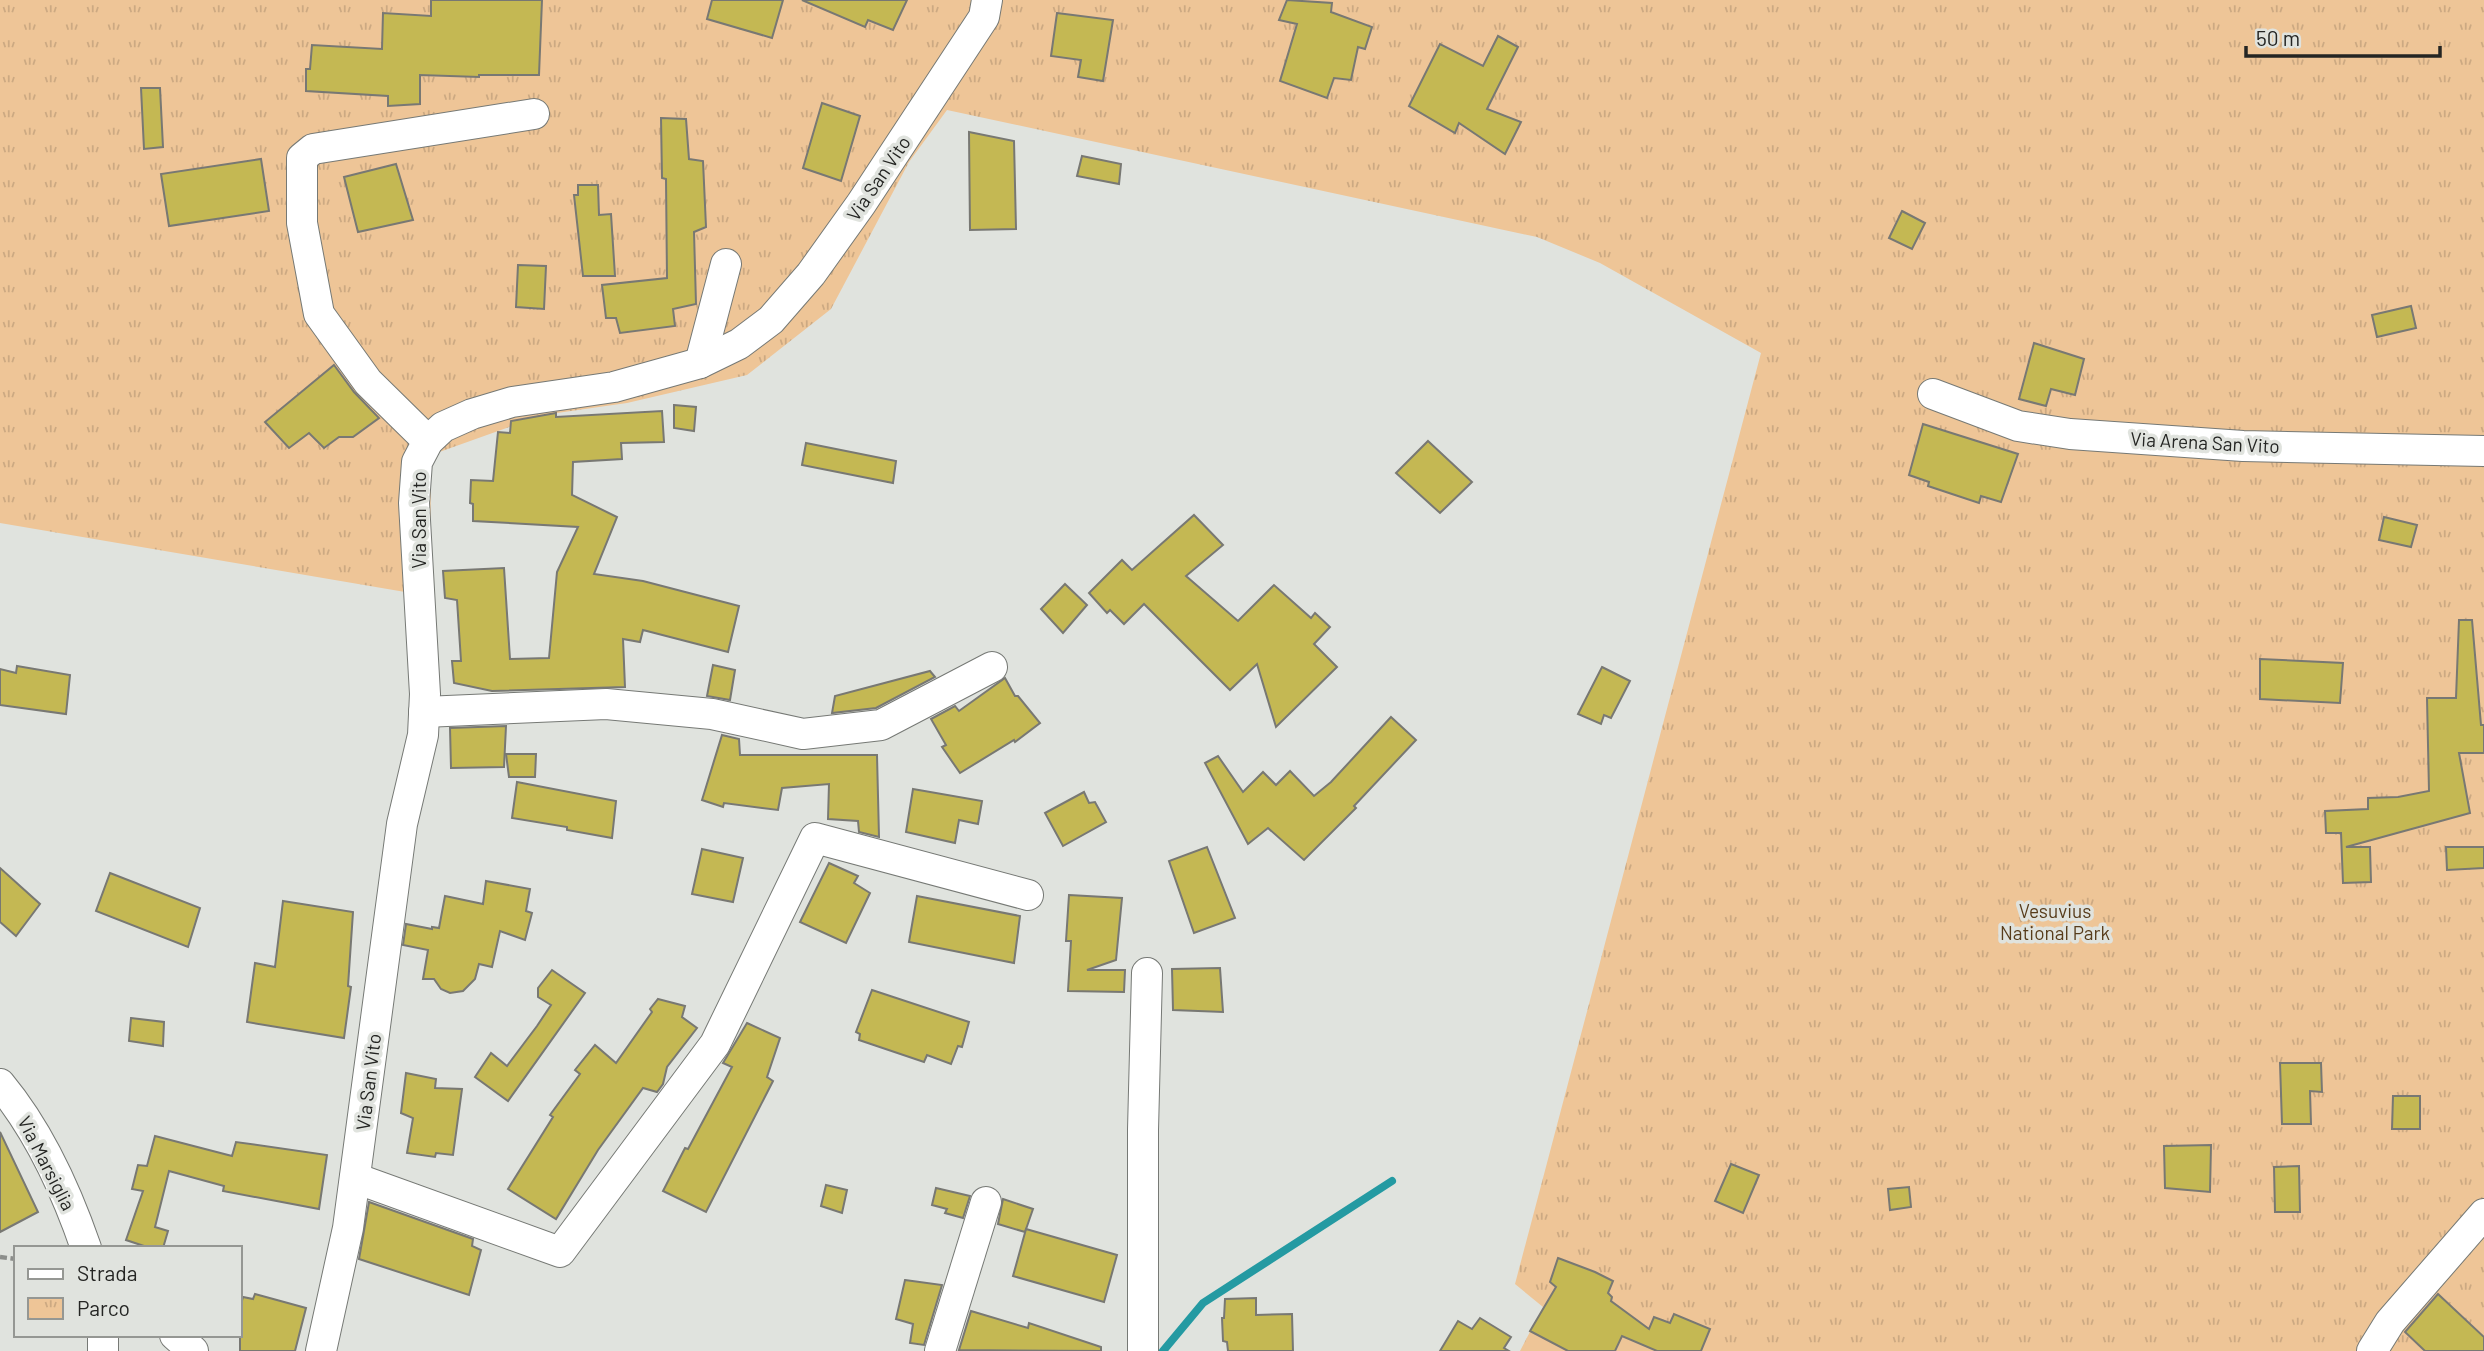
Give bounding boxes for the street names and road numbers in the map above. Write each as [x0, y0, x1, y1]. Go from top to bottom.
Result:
street label: Via San Vito [841, 131, 915, 225]
street label: Via Arena San Vito [2130, 427, 2280, 457]
street label: Via San Vito [407, 471, 430, 569]
street label: Via San Vito [351, 1032, 385, 1132]
street label: Via Marsiglia [13, 1112, 81, 1214]

